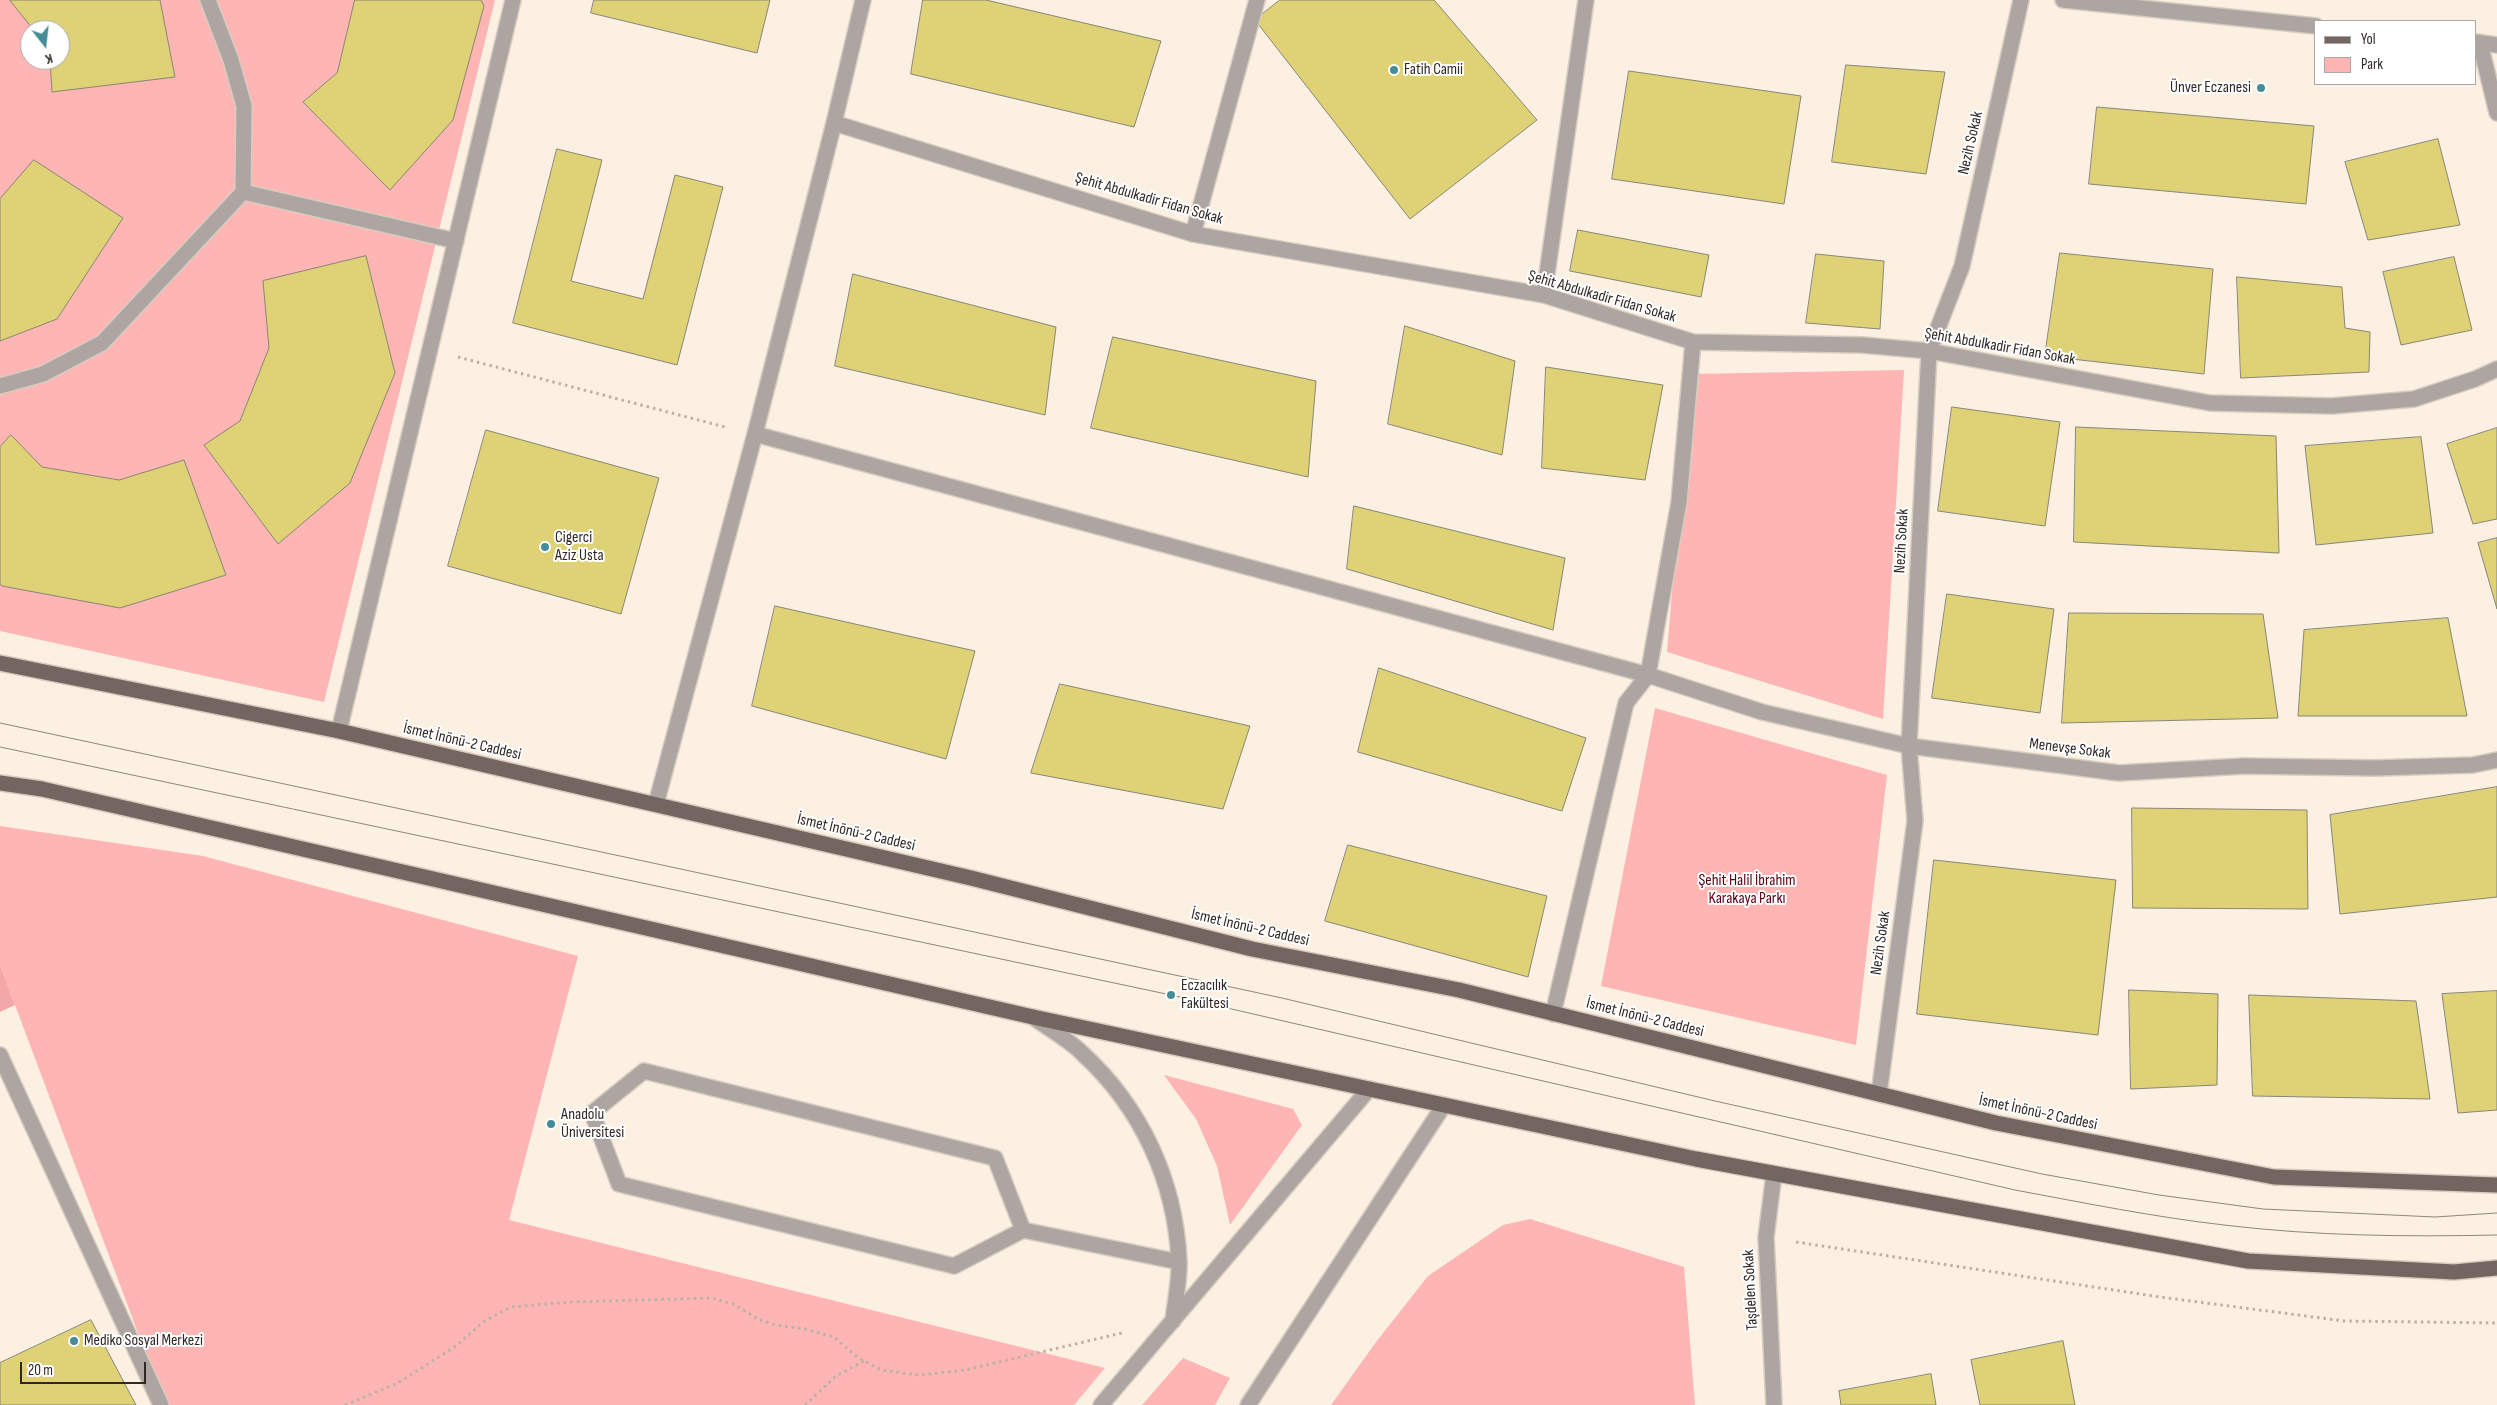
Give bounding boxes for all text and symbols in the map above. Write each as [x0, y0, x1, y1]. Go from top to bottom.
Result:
north arrow [20, 20, 70, 70]
legend [2314, 20, 2477, 85]
text: Yol [2361, 30, 2376, 49]
text: K [43, 50, 55, 68]
text: Park [2361, 55, 2383, 74]
place label: Fatih Camii [1404, 60, 1463, 80]
marker: Fatih Camii [1388, 64, 1400, 76]
place label: Ünver Eczanesi [2170, 78, 2251, 98]
marker: Ünver Eczanesi [2255, 82, 2267, 94]
street label: Nezih Sokak [1954, 109, 1988, 177]
street label: Şehit Abdulkadir Fidan Sokak [1073, 169, 1225, 229]
street label: Şehit Abdulkadir Fidan Sokak [1526, 267, 1678, 327]
street label: Şehit Abdulkadir Fidan Sokak [1923, 324, 2077, 370]
street label: Nezih Sokak [1891, 508, 1913, 574]
place label: Cigerci Aziz Usta [555, 528, 604, 566]
marker: Cigerci Aziz Usta [539, 541, 551, 553]
street label: İsmet İnönü-2 Caddesi [401, 719, 523, 765]
street label: Menevşe Sokak [2028, 734, 2112, 764]
street label: İsmet İnönü-2 Caddesi [795, 810, 917, 856]
park label: Şehit Halil İbrahim Karakaya Parkı [1698, 871, 1796, 909]
street label: İsmet İnönü-2 Caddesi [1189, 905, 1311, 951]
street label: Nezih Sokak [1867, 910, 1895, 976]
place label: Eczacılık Fakültesi [1181, 976, 1229, 1014]
marker: Eczacılık Fakültesi [1165, 989, 1177, 1001]
street label: İsmet İnönü-2 Caddesi [1584, 994, 1706, 1042]
street label: İsmet İnönü-2 Caddesi [1977, 1091, 2099, 1135]
place label: Anadolu Üniversitesi [561, 1105, 624, 1143]
marker: Anadolu Üniversitesi [545, 1118, 557, 1130]
street label: Taşdelen Sokak [1739, 1249, 1763, 1331]
place label: Mediko Sosyal Merkezi [84, 1331, 203, 1351]
marker: Mediko Sosyal Merkezi [68, 1335, 80, 1347]
scale bar [22, 1352, 149, 1384]
text: 20 m [28, 1361, 53, 1380]

